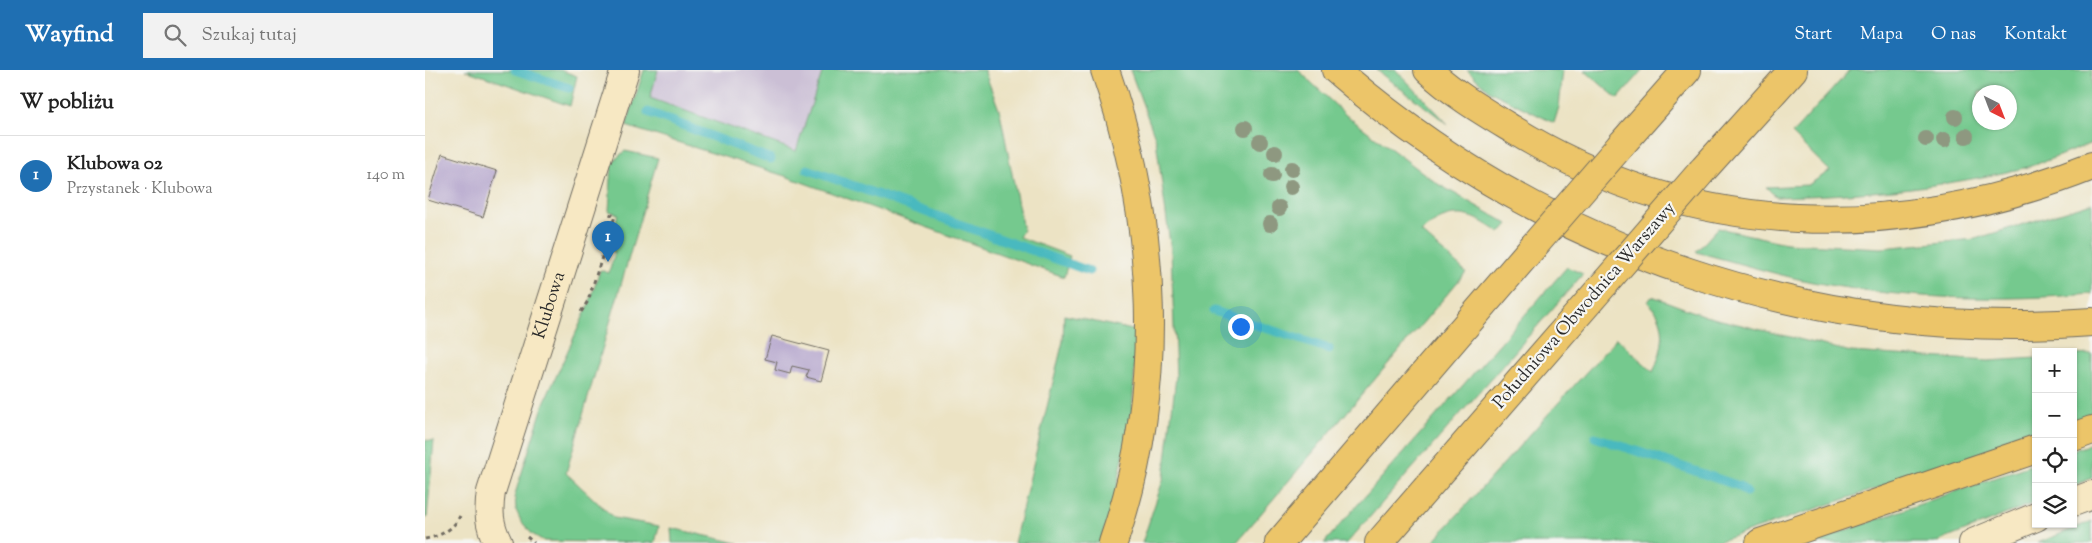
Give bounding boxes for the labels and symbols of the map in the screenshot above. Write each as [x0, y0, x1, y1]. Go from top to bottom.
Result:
north arrow [1972, 85, 2017, 130]
street label: Południowa Obwodnica Warszawy [1488, 197, 1682, 415]
pin: 1 [592, 221, 624, 262]
street label: Klubowa [527, 269, 573, 342]
your location [1228, 314, 1254, 340]

